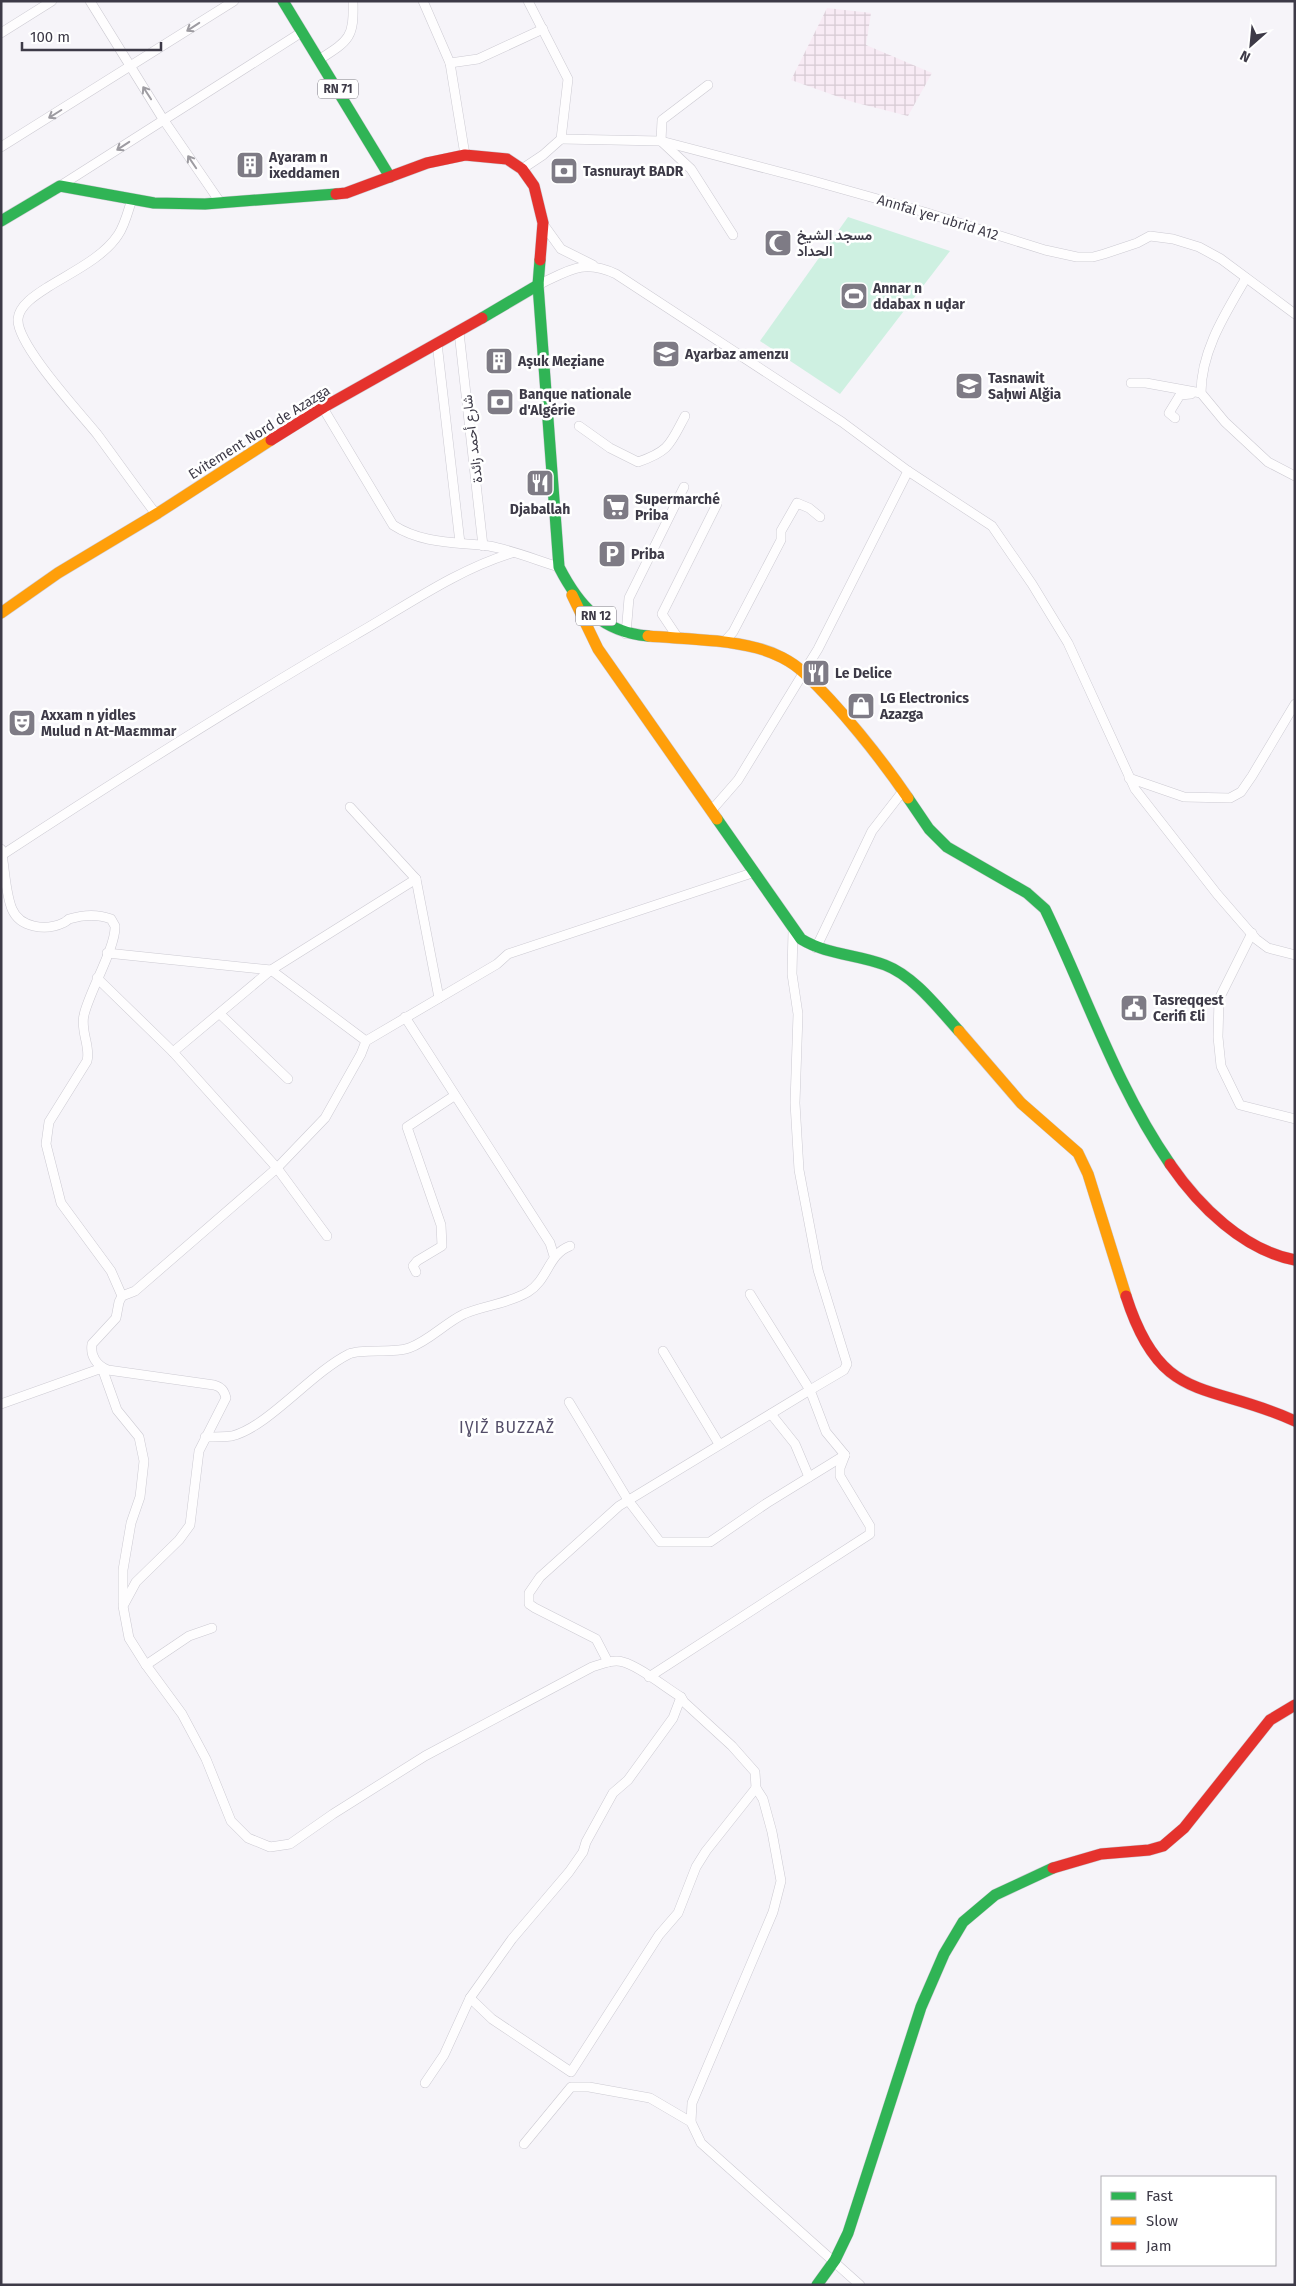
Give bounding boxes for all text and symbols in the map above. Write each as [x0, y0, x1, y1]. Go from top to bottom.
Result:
scale bar [22, 20, 161, 52]
north arrow [1226, 20, 1276, 70]
one-way arrow [186, 23, 200, 33]
text: 100 m [30, 28, 70, 46]
text: N [1237, 46, 1253, 66]
road number: RN 71 [318, 80, 358, 98]
one-way arrow [141, 87, 151, 101]
one-way arrow [49, 109, 63, 119]
one-way arrow [116, 141, 130, 151]
place label: Aɣaram n ixeddamen [268, 149, 340, 182]
building icon: Aɣaram n ixeddamen [235, 150, 265, 180]
one-way arrow [187, 155, 197, 169]
bank icon: Tasnurayt BADR [549, 156, 579, 186]
place label: Tasnurayt BADR [583, 163, 684, 180]
street label: Annfal ɣer ubrid A12 [875, 191, 1001, 244]
place label: مسجد الشيخ الحداد [797, 227, 873, 260]
mosque icon: مسجد الشيخ الحداد [763, 228, 793, 258]
place label: Annar n ddabax n uḍar [872, 280, 965, 313]
sports icon: Annar n ddabax n uḍar [839, 281, 869, 311]
school or university icon: Aɣarbaz amenzu [651, 339, 681, 369]
building icon: Aṣuk Meẓiane [484, 346, 514, 376]
place label: Aɣarbaz amenzu [684, 346, 789, 363]
place label: Aṣuk Meẓiane [517, 353, 605, 370]
place label: Tasnawit Saḥwi Alǧia [988, 370, 1062, 403]
school or university icon: Tasnawit Saḥwi Alǧia [954, 371, 984, 401]
street label: Evitement Nord de Azazga [185, 382, 333, 483]
place label: Banque nationale d'Algérie [519, 386, 632, 419]
bank icon: Banque nationale d'Algérie [485, 387, 515, 417]
street label: شارع أحمد زائدة [459, 393, 488, 484]
restaurant icon: Djaballah [525, 468, 555, 498]
place label: Supermarché Priba [635, 491, 720, 524]
supermarket icon: Supermarché Priba [601, 492, 631, 522]
place label: Djaballah [510, 501, 570, 518]
parking icon: Priba [597, 539, 627, 569]
place label: Priba [631, 546, 665, 563]
road number: RN 12 [576, 606, 616, 626]
restaurant icon: Le Delice [801, 658, 831, 688]
place label: Le Delice [835, 665, 892, 682]
place label: LG Electronics Azazga [879, 690, 969, 723]
shop icon: LG Electronics Azazga [846, 691, 876, 721]
place label: Axxam n yidles Mulud n At-Maɛmmar [40, 707, 177, 740]
theatre icon: Axxam n yidles Mulud n At-Maɛmmar [7, 708, 37, 738]
place label: Tasreqqest Cerifi Ɛli [1153, 992, 1224, 1025]
public building icon: Tasreqqest Cerifi Ɛli [1119, 993, 1149, 1023]
district label: IƔIŽ BUZZAŽ [459, 1417, 555, 1437]
legend [1101, 2176, 1276, 2266]
text: Fast [1146, 2187, 1173, 2205]
text: Slow [1146, 2212, 1178, 2230]
text: Jam [1146, 2237, 1172, 2255]

